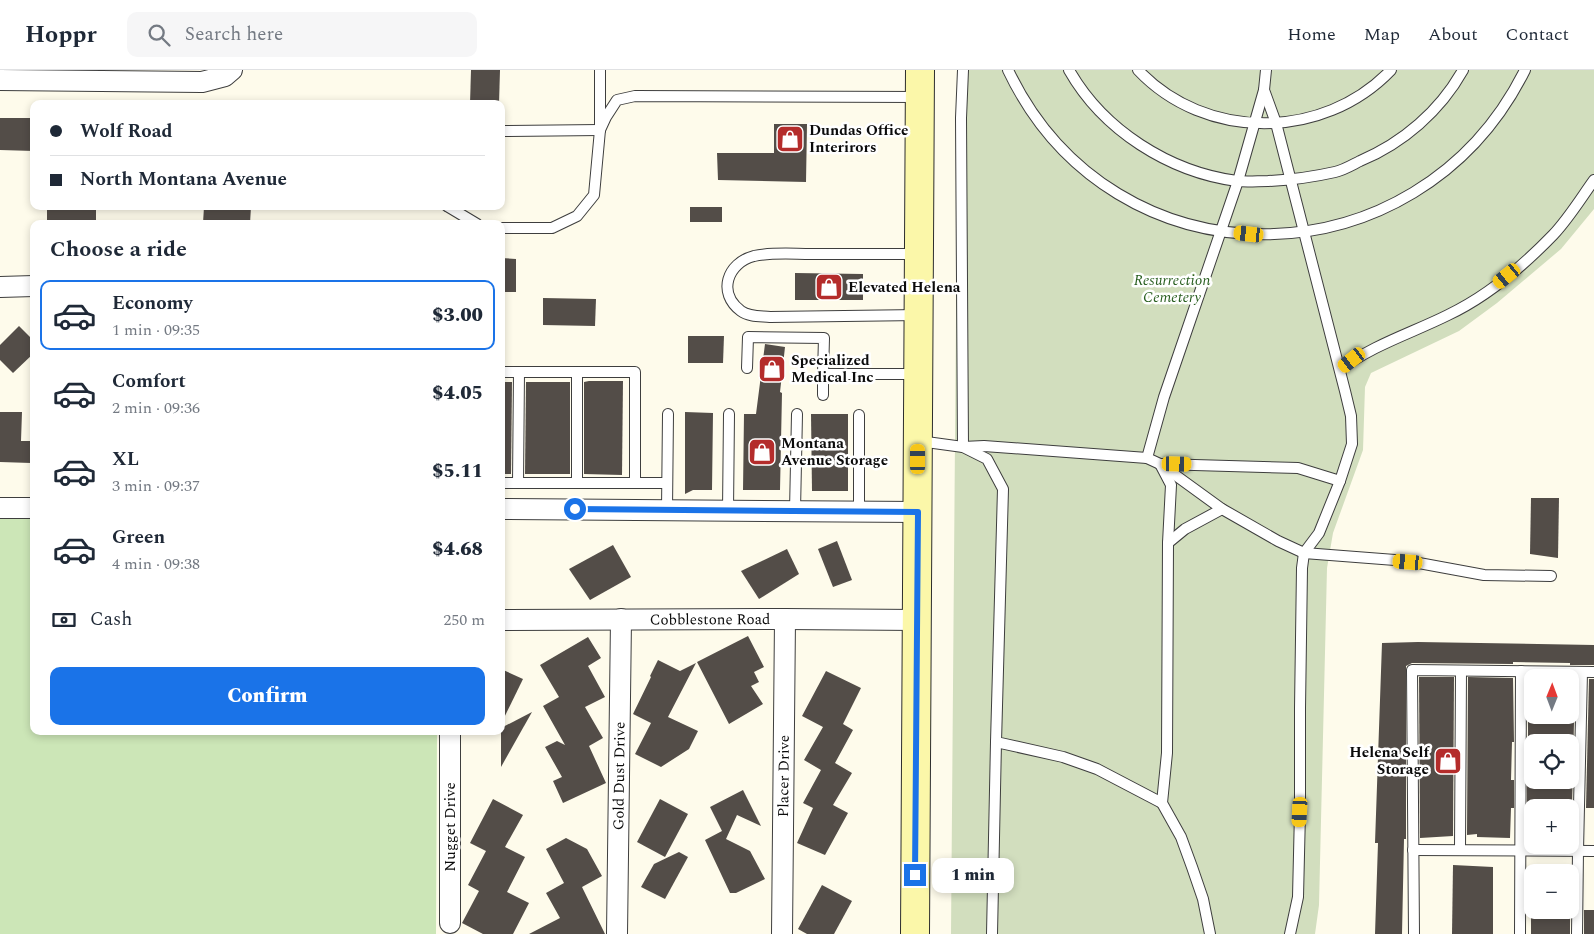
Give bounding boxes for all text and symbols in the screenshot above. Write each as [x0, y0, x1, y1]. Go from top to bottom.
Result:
search box [127, 12, 477, 57]
text: Hoppr [25, 17, 97, 53]
text: Search here [185, 20, 283, 49]
icon: search [145, 21, 173, 49]
text: Home [1287, 21, 1336, 48]
text: Map [1364, 21, 1400, 48]
text: About [1428, 21, 1478, 48]
text: Contact [1506, 21, 1569, 48]
text: Wolf Road [80, 117, 173, 146]
place label: Dundas Office Interirors [809, 119, 909, 159]
shop icon: Dundas Office Interirors [775, 124, 805, 154]
text: North Montana Avenue [80, 165, 287, 194]
car [1233, 225, 1264, 243]
text: Choose a ride [50, 233, 187, 266]
car [1490, 261, 1523, 291]
park label: Resurrection Cemetery [1134, 269, 1210, 309]
shop icon: Elevated Helena [814, 272, 844, 302]
place label: Elevated Helena [848, 276, 961, 299]
text: Economy [112, 289, 193, 318]
icon: car [52, 293, 97, 338]
text: $3.00 [432, 301, 483, 330]
text: 1 min · 09:35 [112, 318, 200, 342]
car [1335, 345, 1368, 375]
place label: Specialized Medical Inc [791, 349, 874, 389]
shop icon: Specialized Medical Inc [757, 354, 787, 384]
text: Comfort [112, 367, 186, 396]
icon: car [52, 371, 97, 416]
text: $4.05 [432, 379, 483, 408]
text: 2 min · 09:36 [112, 396, 200, 420]
place label: Montana Avenue Storage [781, 432, 888, 472]
shop icon: Montana Avenue Storage [747, 437, 777, 467]
car [910, 444, 925, 474]
text: XL [112, 445, 139, 474]
icon: car [52, 449, 97, 494]
car [1161, 456, 1192, 472]
text: $5.11 [432, 457, 483, 486]
text: 3 min · 09:37 [112, 474, 200, 498]
route start [564, 498, 586, 520]
text: Green [112, 523, 165, 552]
icon: car [52, 527, 97, 572]
text: $4.68 [432, 535, 483, 564]
text: 4 min · 09:38 [112, 552, 200, 576]
car [1392, 553, 1423, 571]
text: Cash [90, 605, 132, 634]
icon: cash [50, 606, 78, 634]
text: 250 m [443, 608, 485, 632]
street label: Cobblestone Road [650, 608, 770, 631]
button: Confirm [50, 667, 485, 725]
north arrow [1524, 669, 1579, 724]
map controls [1524, 669, 1579, 919]
street label: Gold Dust Drive [607, 722, 631, 830]
button: locate [1524, 734, 1579, 789]
street label: Placer Drive [772, 735, 795, 817]
place label: Helena Self Storage [1349, 741, 1430, 781]
shop icon: Helena Self Storage [1433, 746, 1463, 776]
street label: Nugget Drive [439, 782, 462, 872]
car [1291, 797, 1308, 827]
button: + [1524, 799, 1579, 854]
callout: 1 min [932, 858, 1015, 892]
text: 1 min [951, 863, 995, 887]
route end [904, 864, 926, 886]
button: − [1524, 864, 1579, 919]

